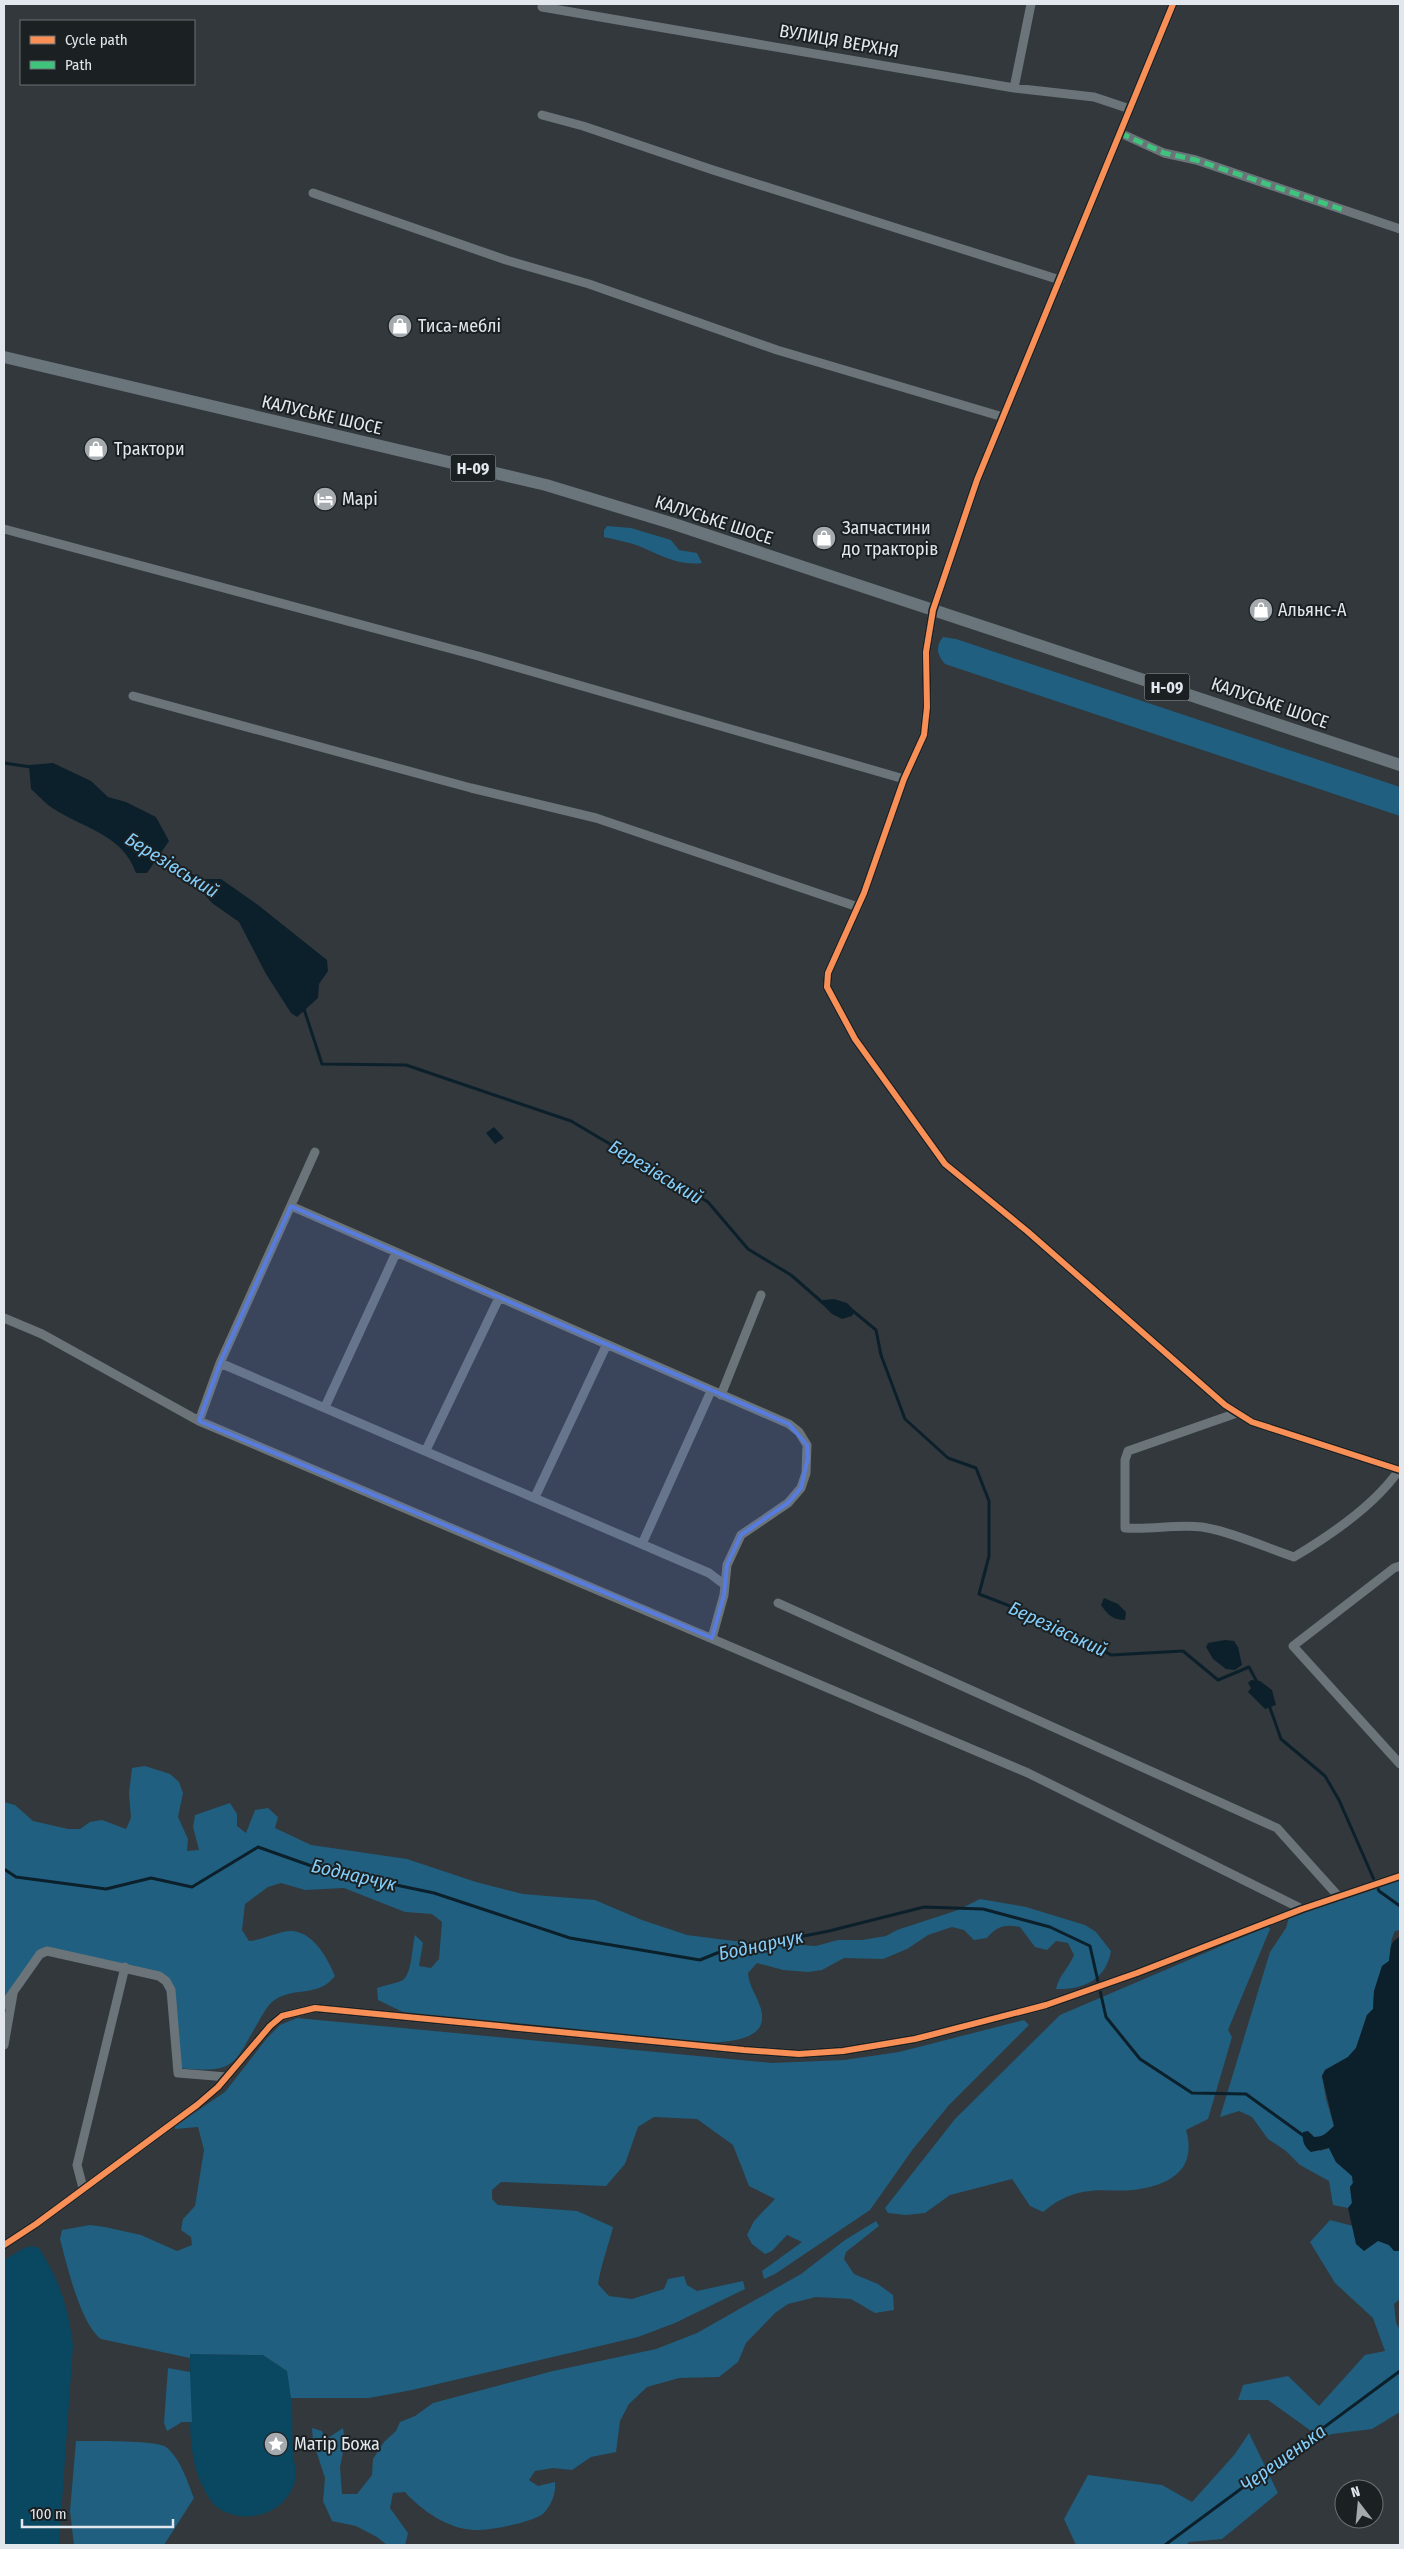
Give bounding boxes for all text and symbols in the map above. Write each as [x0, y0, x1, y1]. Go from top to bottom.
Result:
legend [20, 20, 195, 85]
street label: ВУЛИЦЯ ВЕРХНЯ [778, 20, 900, 62]
text: Cycle path [65, 31, 128, 49]
text: Path [65, 56, 92, 74]
shop icon: Тиса-меблі [387, 313, 413, 339]
place label: Тиса-меблі [418, 315, 501, 337]
street label: КАЛУСЬКЕ ШОСЕ [260, 390, 384, 440]
shop icon: Трактори [83, 436, 109, 462]
place label: Трактори [114, 438, 185, 460]
road number: Н-09 [450, 454, 496, 482]
hotel icon: Марі [312, 486, 338, 512]
place label: Марі [342, 488, 378, 510]
street label: КАЛУСЬКЕ ШОСЕ [652, 491, 776, 549]
place label: Запчастини до тракторів [842, 517, 938, 560]
shop icon: Запчастини до тракторів [811, 525, 837, 551]
shop icon: Альянс-А [1248, 597, 1274, 623]
place label: Альянс-А [1278, 599, 1347, 621]
street label: КАЛУСЬКЕ ШОСЕ [1208, 673, 1332, 733]
road number: Н-09 [1144, 674, 1190, 700]
water label: Березівський [121, 827, 223, 903]
water label: Березівський [605, 1135, 707, 1209]
water label: Березівський [1005, 1596, 1111, 1662]
water label: Боднарчук [309, 1854, 399, 1896]
water label: Боднарчук [716, 1925, 806, 1965]
water label: Черешенька [1236, 2419, 1330, 2497]
place icon: Матір Божа [263, 2431, 289, 2457]
place label: Матір Божа [294, 2433, 380, 2455]
north arrow [1334, 2479, 1384, 2529]
text: N [1349, 2483, 1362, 2501]
scale bar [22, 2496, 174, 2528]
text: 100 m [30, 2505, 67, 2523]

